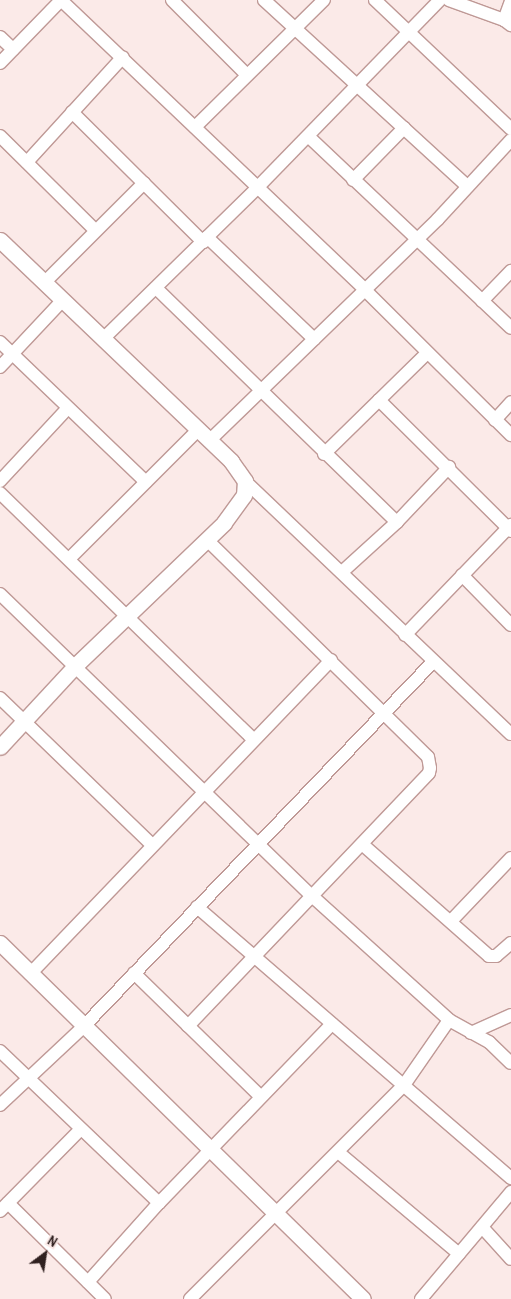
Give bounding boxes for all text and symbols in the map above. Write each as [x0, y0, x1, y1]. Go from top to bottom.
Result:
north arrow [20, 1229, 70, 1279]
text: N [45, 1231, 61, 1251]

